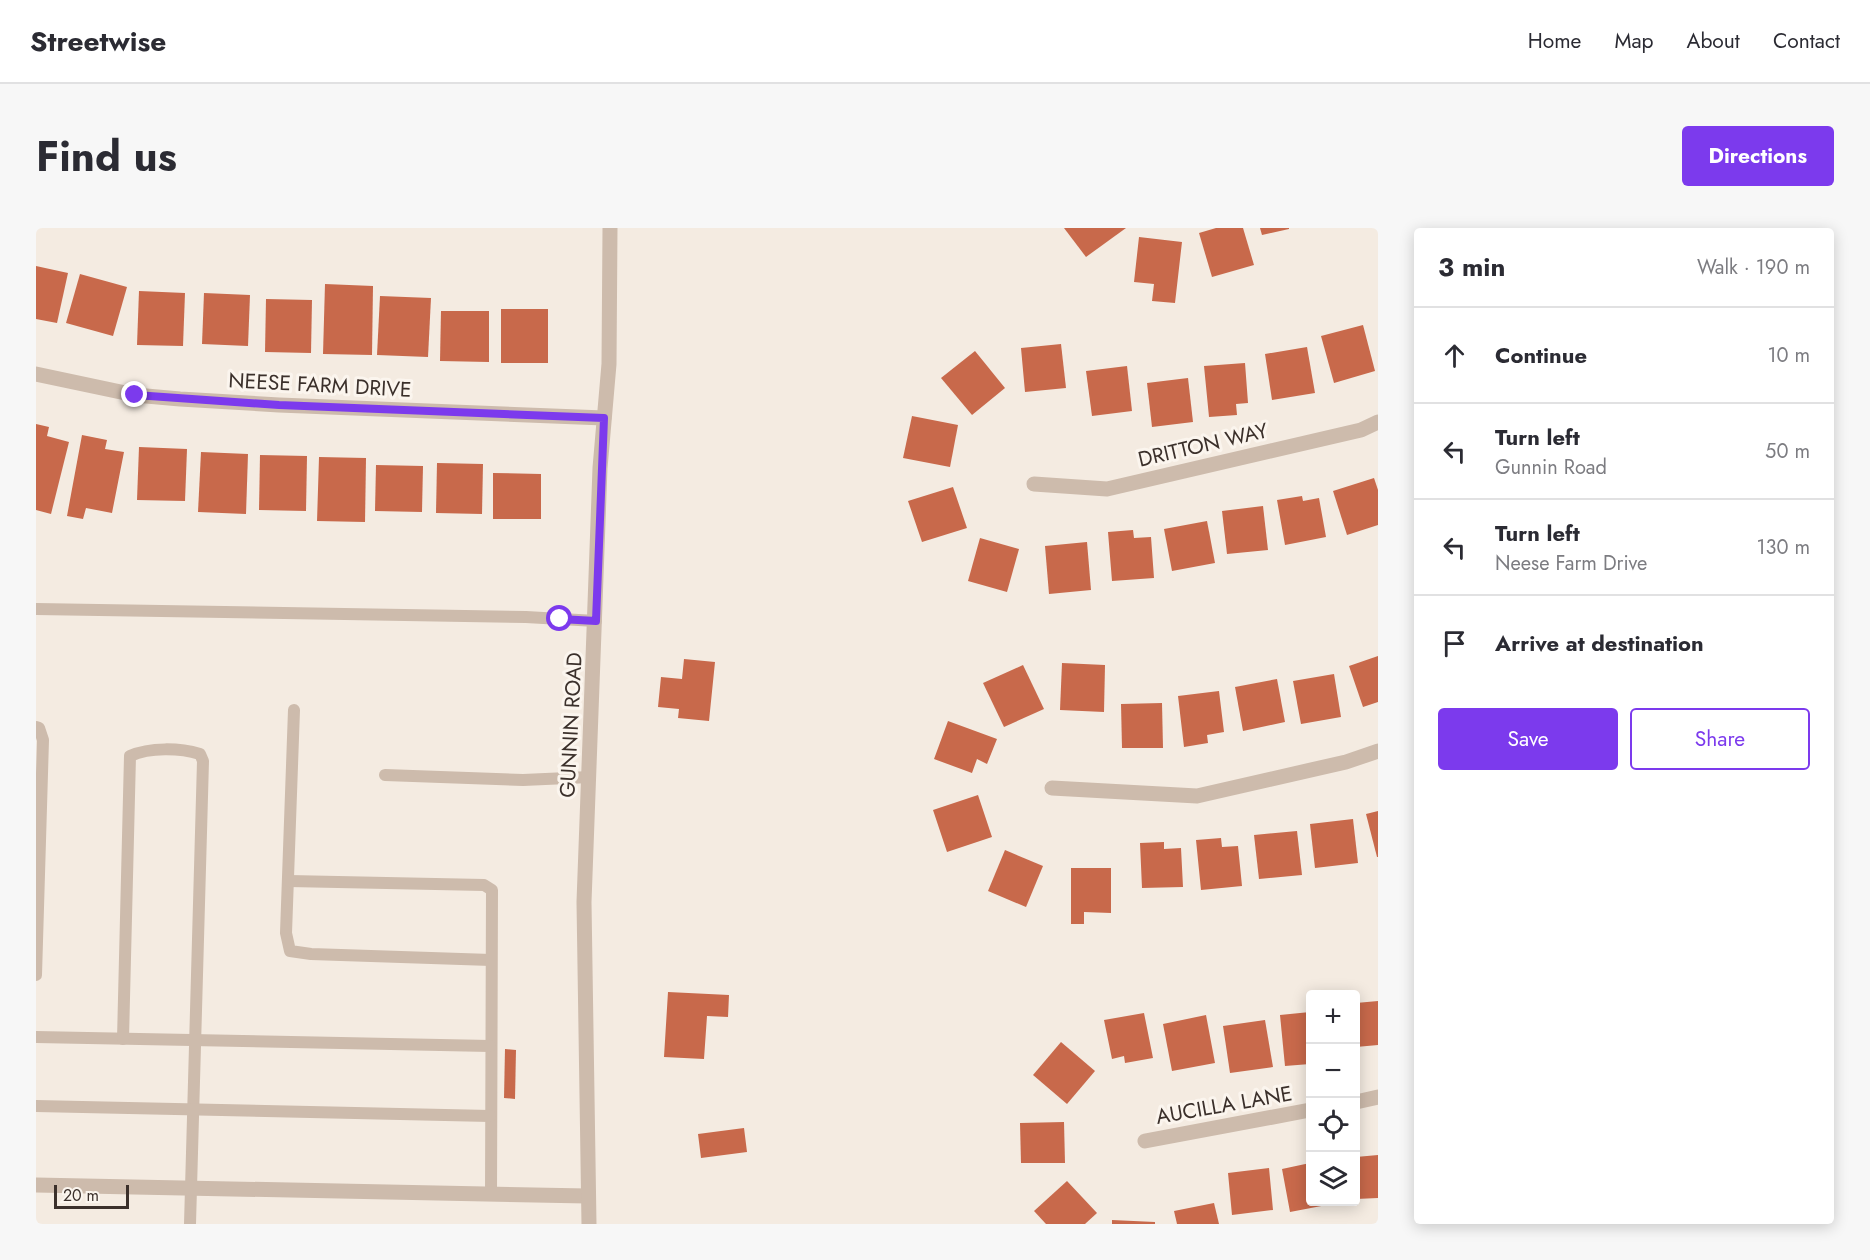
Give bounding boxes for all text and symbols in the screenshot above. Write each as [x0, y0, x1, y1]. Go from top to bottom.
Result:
text: Streetwise [30, 21, 166, 62]
text: Home [1528, 26, 1581, 56]
text: Map [1614, 26, 1654, 56]
text: About [1687, 26, 1740, 56]
text: Contact [1773, 26, 1840, 56]
text: Find us [36, 126, 177, 187]
button: Directions [1682, 126, 1834, 186]
text: 3 min [1438, 248, 1505, 286]
text: Walk · 190 m [1697, 253, 1810, 282]
icon: ahead [1438, 339, 1471, 372]
text: Continue [1495, 339, 1587, 371]
text: 10 m [1767, 341, 1810, 370]
street label: NEESE FARM DRIVE [228, 365, 412, 405]
route end [121, 381, 147, 407]
street label: DRITTON WAY [1135, 415, 1271, 474]
text: Turn left [1495, 421, 1580, 453]
icon: left [1438, 435, 1471, 468]
text: 50 m [1765, 437, 1810, 466]
text: Gunnin Road [1495, 453, 1607, 482]
text: Turn left [1495, 517, 1580, 549]
icon: left [1438, 531, 1471, 564]
text: 130 m [1756, 533, 1810, 562]
text: Neese Farm Drive [1495, 549, 1647, 578]
route start [546, 605, 572, 631]
icon: arrive [1438, 627, 1471, 660]
text: Arrive at destination [1495, 627, 1704, 659]
street label: GUNNIN ROAD [552, 652, 590, 798]
button: Save [1438, 708, 1618, 770]
button: Share [1630, 708, 1810, 770]
map controls [1306, 990, 1360, 1206]
button: + [1306, 990, 1360, 1044]
button: − [1306, 1044, 1360, 1098]
street label: AUCILLA LANE [1153, 1078, 1295, 1132]
button: locate [1306, 1098, 1360, 1152]
button: layers [1306, 1152, 1360, 1206]
scale bar [54, 1182, 129, 1210]
text: 20 m [63, 1184, 99, 1207]

